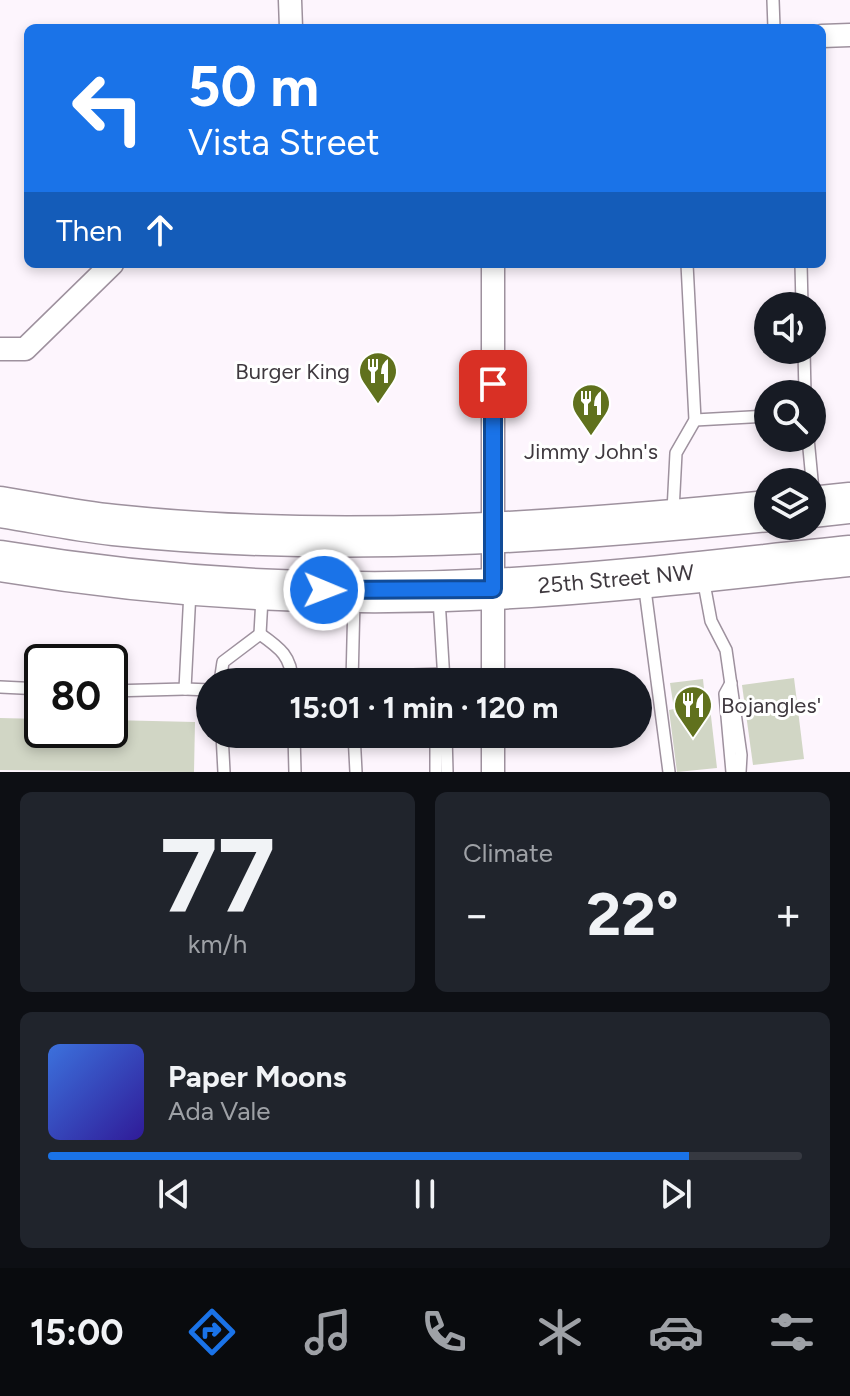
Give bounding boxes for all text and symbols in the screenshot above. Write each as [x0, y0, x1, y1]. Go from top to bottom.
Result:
text: 50 m [188, 53, 319, 120]
icon: left [56, 56, 160, 160]
text: Vista Street [188, 121, 380, 164]
icon: ahead [138, 208, 182, 252]
text: Then [56, 212, 122, 249]
map controls [754, 292, 826, 540]
button: sound [754, 292, 826, 364]
restaurant icon: Burger King [357, 350, 399, 405]
pin [459, 350, 527, 418]
place label: Burger King [235, 358, 350, 385]
icon: arrive [471, 362, 515, 406]
button: search [754, 380, 826, 452]
restaurant icon: Jimmy John's [570, 382, 612, 437]
place label: Jimmy John's [524, 438, 658, 465]
button: layers [754, 468, 826, 540]
position arrow [282, 548, 366, 632]
street label: 25th Street NW [537, 559, 695, 599]
speed limit sign: 80 [24, 644, 128, 748]
restaurant icon: Bojangles' [672, 684, 714, 739]
text: 15:01 · 1 min · 120 m [289, 689, 559, 726]
place label: Bojangles' [721, 692, 821, 719]
text: 77 [160, 813, 275, 938]
text: Climate [463, 837, 553, 869]
text: 22° [586, 878, 679, 950]
text: − [463, 888, 490, 941]
text: + [775, 888, 802, 941]
text: km/h [188, 928, 247, 960]
text: Paper Moons [168, 1058, 347, 1095]
text: Ada Vale [168, 1095, 271, 1127]
icon: previous [152, 1172, 196, 1216]
icon: pause [403, 1172, 447, 1216]
icon: next [654, 1172, 698, 1216]
icon: directions [184, 1304, 240, 1360]
icon: music [300, 1304, 356, 1360]
icon: phone [416, 1304, 472, 1360]
icon: climate [532, 1304, 588, 1360]
icon: car [648, 1304, 704, 1360]
icon: filters [764, 1304, 820, 1360]
text: 15:00 [30, 1311, 124, 1354]

